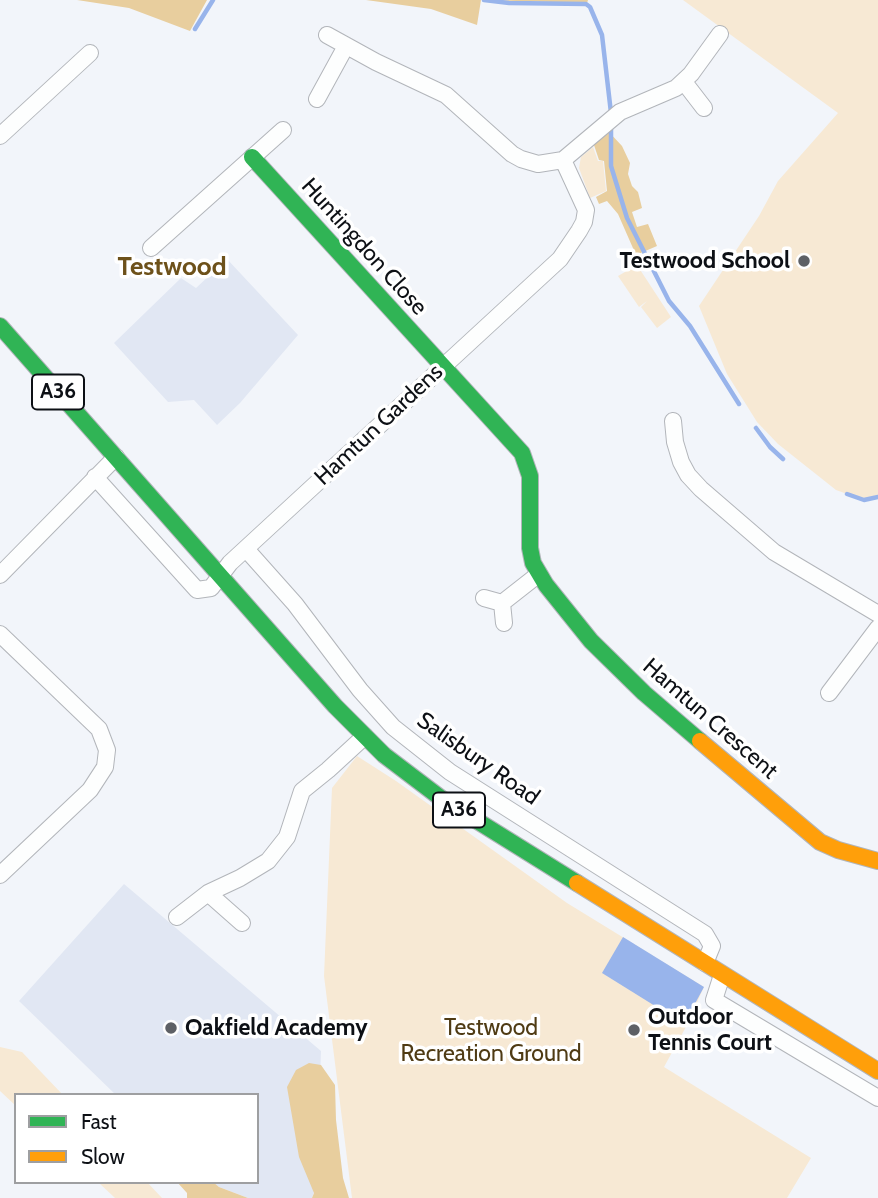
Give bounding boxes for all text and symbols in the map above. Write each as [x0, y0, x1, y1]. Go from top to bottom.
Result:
street label: Huntingdon Close [295, 173, 433, 321]
place label: Testwood School [620, 247, 790, 275]
district label: Testwood [117, 251, 227, 283]
marker: Testwood School [796, 253, 812, 269]
street label: Hamtun Gardens [309, 359, 449, 491]
road number: A36 [32, 374, 84, 410]
street label: Hamtun Crescent [637, 653, 783, 785]
street label: Salisbury Road [411, 707, 545, 811]
road number: A36 [433, 792, 485, 828]
place label: Outdoor Tennis Court [648, 1003, 772, 1057]
place label: Oakfield Academy [185, 1014, 368, 1042]
park label: Testwood Recreation Ground [400, 1014, 582, 1068]
marker: Oakfield Academy [163, 1020, 179, 1036]
marker: Outdoor Tennis Court [626, 1022, 642, 1038]
legend [14, 1093, 259, 1184]
text: Fast [81, 1109, 117, 1134]
text: Slow [81, 1144, 125, 1169]

